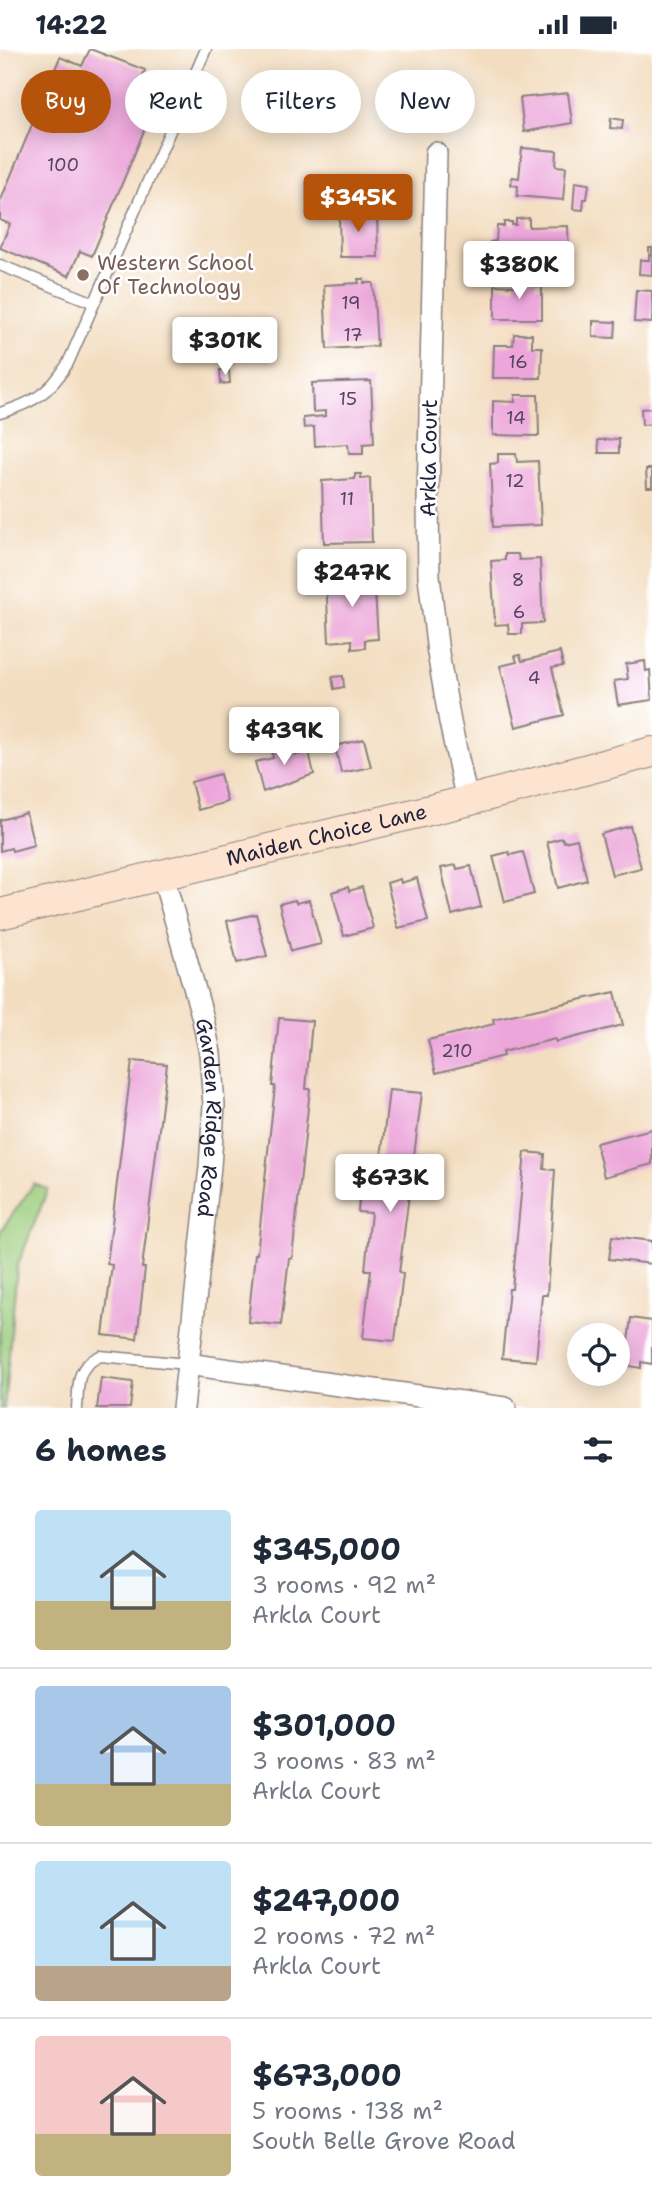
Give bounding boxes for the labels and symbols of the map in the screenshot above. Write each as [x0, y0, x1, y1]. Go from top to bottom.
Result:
house number: 100 [47, 153, 79, 177]
pin: $345K [309, 174, 407, 234]
pin: $380K [470, 241, 568, 301]
place label: Western School Of Technology [97, 249, 254, 301]
marker: Western School Of Technology [75, 267, 91, 283]
house number: 19 [341, 291, 361, 315]
pin: $301K [176, 317, 274, 377]
house number: 17 [343, 323, 363, 347]
house number: 16 [508, 350, 528, 374]
house number: 15 [339, 387, 357, 411]
street label: Arkla Court [414, 399, 444, 517]
house number: 14 [506, 406, 526, 430]
house number: 12 [505, 469, 525, 493]
house number: 11 [340, 487, 354, 511]
pin: $247K [303, 549, 401, 609]
house number: 8 [512, 568, 524, 592]
house number: 6 [513, 600, 525, 624]
house number: 4 [528, 666, 540, 690]
pin: $439K [235, 707, 333, 767]
street label: Maiden Choice Lane [223, 797, 430, 873]
street label: Garden Ridge Road [189, 1015, 228, 1219]
house number: 210 [441, 1039, 473, 1063]
pin: $673K [341, 1155, 439, 1214]

